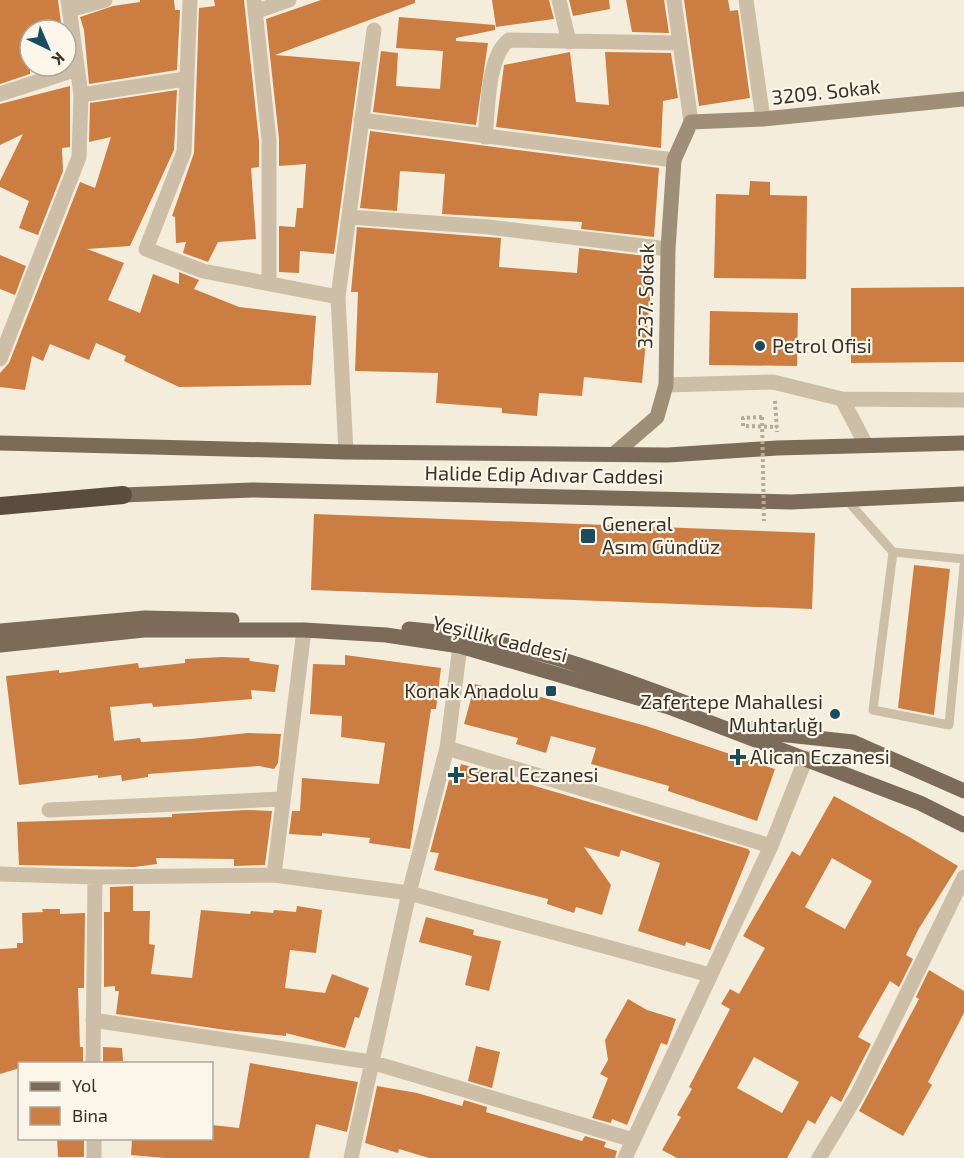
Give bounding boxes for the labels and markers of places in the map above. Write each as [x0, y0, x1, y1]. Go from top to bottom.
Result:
place label: Petrol Ofisi [772, 333, 872, 357]
marker: Petrol Ofisi [753, 339, 767, 353]
place label: General Asım Gündüz [602, 511, 720, 558]
marker: General Asım Gündüz [579, 527, 597, 545]
place label: Konak Anadolu [404, 678, 539, 702]
marker: Konak Anadolu [544, 684, 558, 698]
place label: Zafertepe Mahallesi Muhtarlığı [640, 689, 823, 736]
marker: Zafertepe Mahallesi Muhtarlığı [828, 707, 842, 721]
place label: Alican Eczanesi [750, 744, 890, 768]
marker: Alican Eczanesi [731, 750, 745, 764]
place label: Seral Eczanesi [468, 762, 599, 786]
marker: Seral Eczanesi [449, 768, 463, 782]

